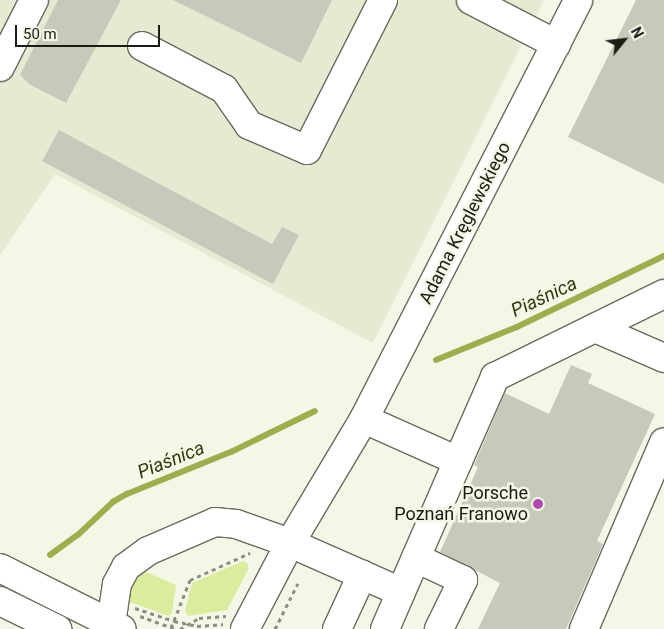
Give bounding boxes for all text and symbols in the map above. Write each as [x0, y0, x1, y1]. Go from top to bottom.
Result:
scale bar [18, 15, 162, 47]
north arrow [599, 15, 649, 65]
text: 50 m [23, 25, 57, 43]
text: N [628, 25, 647, 41]
street label: Adama Kręglewskiego [415, 138, 515, 308]
water label: Piaśnica [507, 272, 581, 322]
water label: Piaśnica [134, 436, 208, 484]
place label: Porsche Poznań Franowo [394, 483, 528, 526]
marker: Porsche Poznań Franowo [532, 498, 544, 510]

